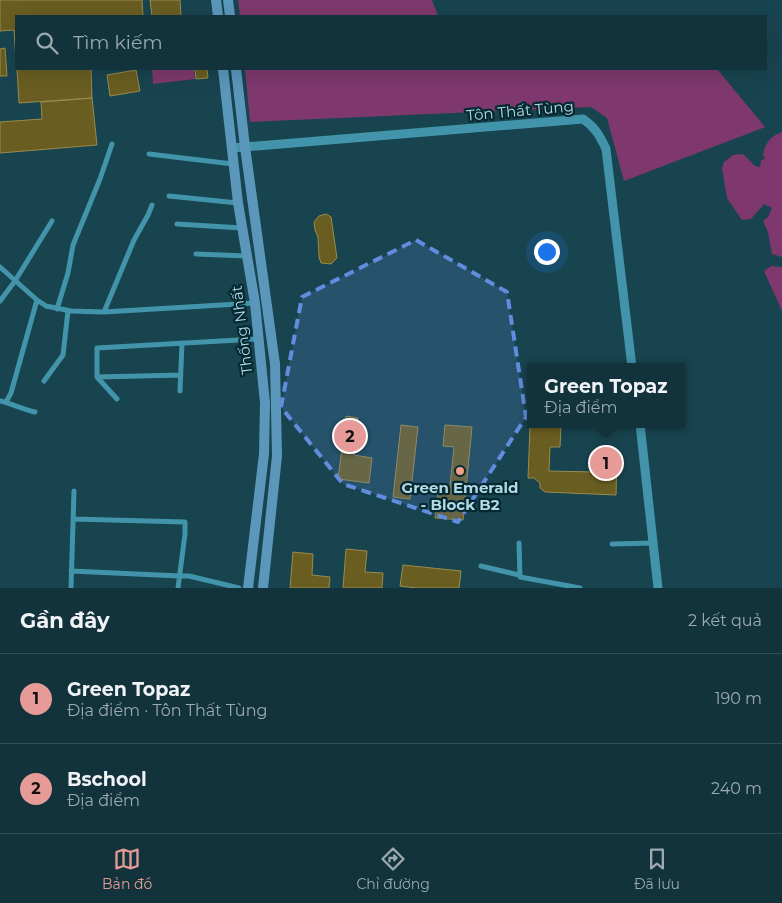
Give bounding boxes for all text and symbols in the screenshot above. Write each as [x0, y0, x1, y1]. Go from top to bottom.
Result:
search box [15, 15, 767, 70]
icon: search [33, 29, 61, 57]
text: Tìm kiếm [73, 31, 163, 54]
street label: Tôn Thất Tùng [465, 96, 574, 125]
your location [534, 239, 560, 265]
street label: Thống Nhất [227, 284, 256, 376]
popup [527, 363, 685, 428]
text: Green Topaz [544, 375, 668, 398]
text: Địa điểm [544, 398, 617, 417]
pin: 2 [334, 417, 366, 455]
pin: 1 [590, 444, 622, 482]
marker: Green Emerald - Block B2 [454, 465, 466, 477]
place label: Green Emerald - Block B2 [402, 478, 518, 514]
text: Gần đây [20, 608, 109, 633]
text: 2 kết quả [688, 611, 762, 630]
text: Green Topaz [67, 678, 190, 701]
text: 1 [33, 689, 39, 708]
text: 190 m [715, 689, 762, 708]
text: Địa điểm · Tôn Thất Tùng [67, 701, 267, 720]
text: Bschool [67, 768, 147, 791]
text: 2 [31, 779, 41, 798]
text: 240 m [711, 779, 762, 798]
text: Địa điểm [67, 791, 140, 810]
tab: Bản đồ [102, 845, 152, 893]
tab: Chỉ đường [356, 845, 430, 893]
tab: Đã lưu [634, 845, 680, 893]

